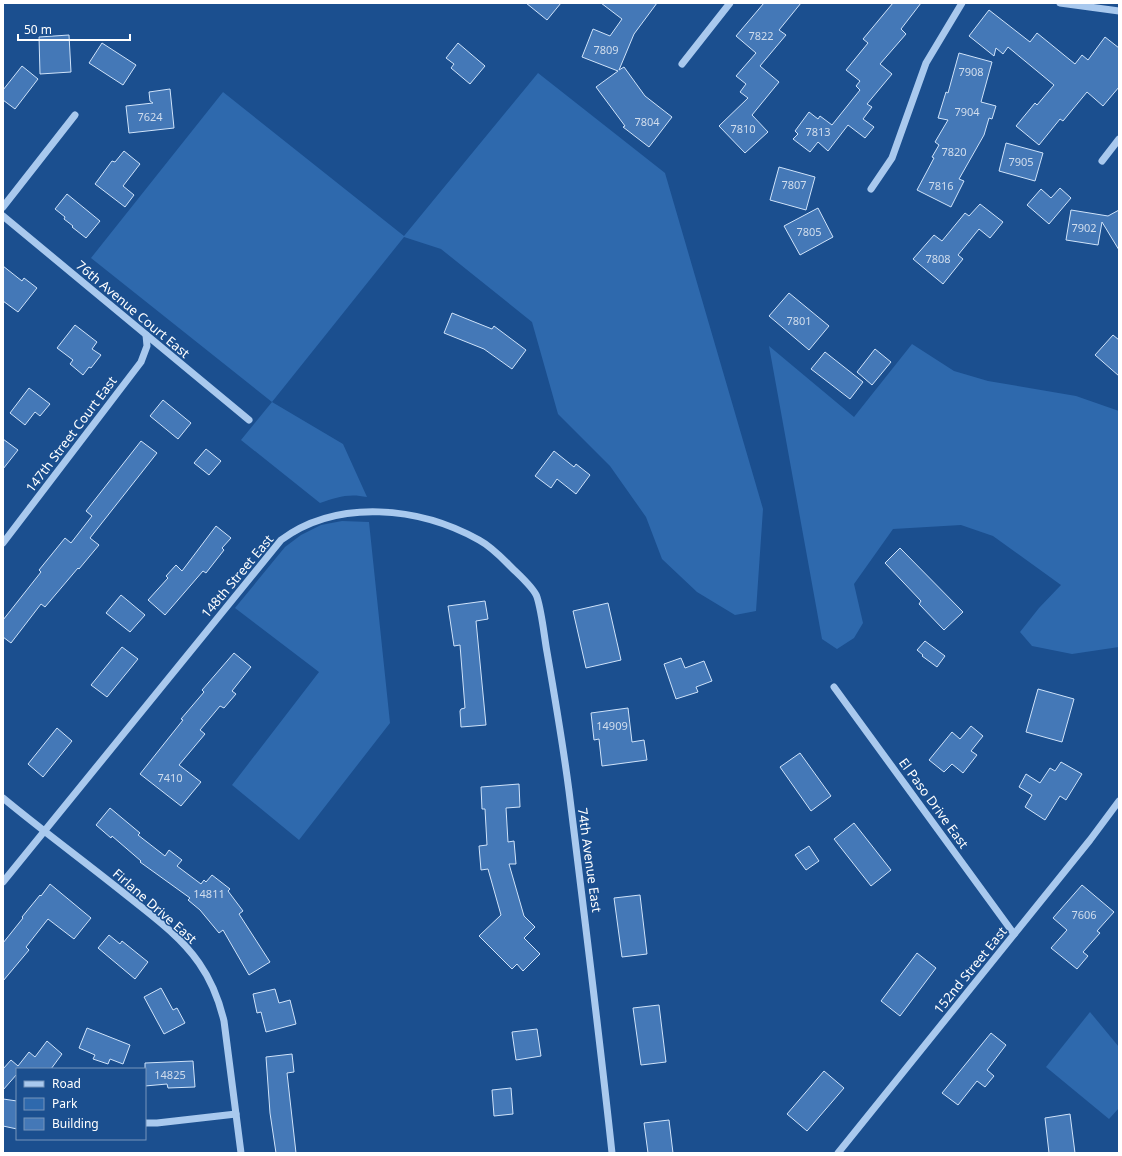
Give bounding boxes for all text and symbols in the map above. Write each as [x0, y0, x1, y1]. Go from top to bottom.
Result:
scale bar [18, 16, 130, 42]
text: 50 m [24, 21, 52, 38]
house number: 7822 [748, 28, 774, 43]
house number: 7809 [593, 42, 619, 57]
house number: 7908 [958, 64, 984, 79]
house number: 7904 [954, 104, 980, 119]
house number: 7624 [137, 109, 163, 124]
house number: 7804 [634, 114, 660, 129]
house number: 7810 [730, 121, 756, 136]
house number: 7813 [805, 124, 831, 139]
house number: 7820 [941, 144, 967, 159]
house number: 7905 [1008, 154, 1034, 169]
house number: 7807 [781, 177, 807, 192]
house number: 7816 [928, 178, 954, 193]
house number: 7902 [1071, 220, 1097, 235]
house number: 7805 [796, 224, 822, 239]
house number: 7808 [925, 251, 951, 266]
street label: 76th Avenue Court East [72, 256, 194, 362]
house number: 7801 [786, 313, 812, 328]
street label: 147th Street Court East [21, 372, 121, 496]
street label: 148th Street East [197, 530, 277, 621]
house number: 14909 [596, 718, 628, 733]
street label: El Paso Drive East [895, 754, 973, 852]
house number: 7410 [157, 770, 183, 785]
street label: 74th Avenue East [574, 807, 606, 914]
street label: Firlane Drive East [109, 864, 201, 948]
house number: 14811 [193, 886, 225, 901]
house number: 7606 [1071, 907, 1097, 922]
street label: 152nd Street East [929, 923, 1011, 1017]
house number: 14825 [154, 1067, 186, 1082]
legend [16, 1068, 146, 1140]
text: Road [52, 1075, 81, 1092]
text: Park [52, 1095, 78, 1112]
text: Building [52, 1115, 99, 1132]

